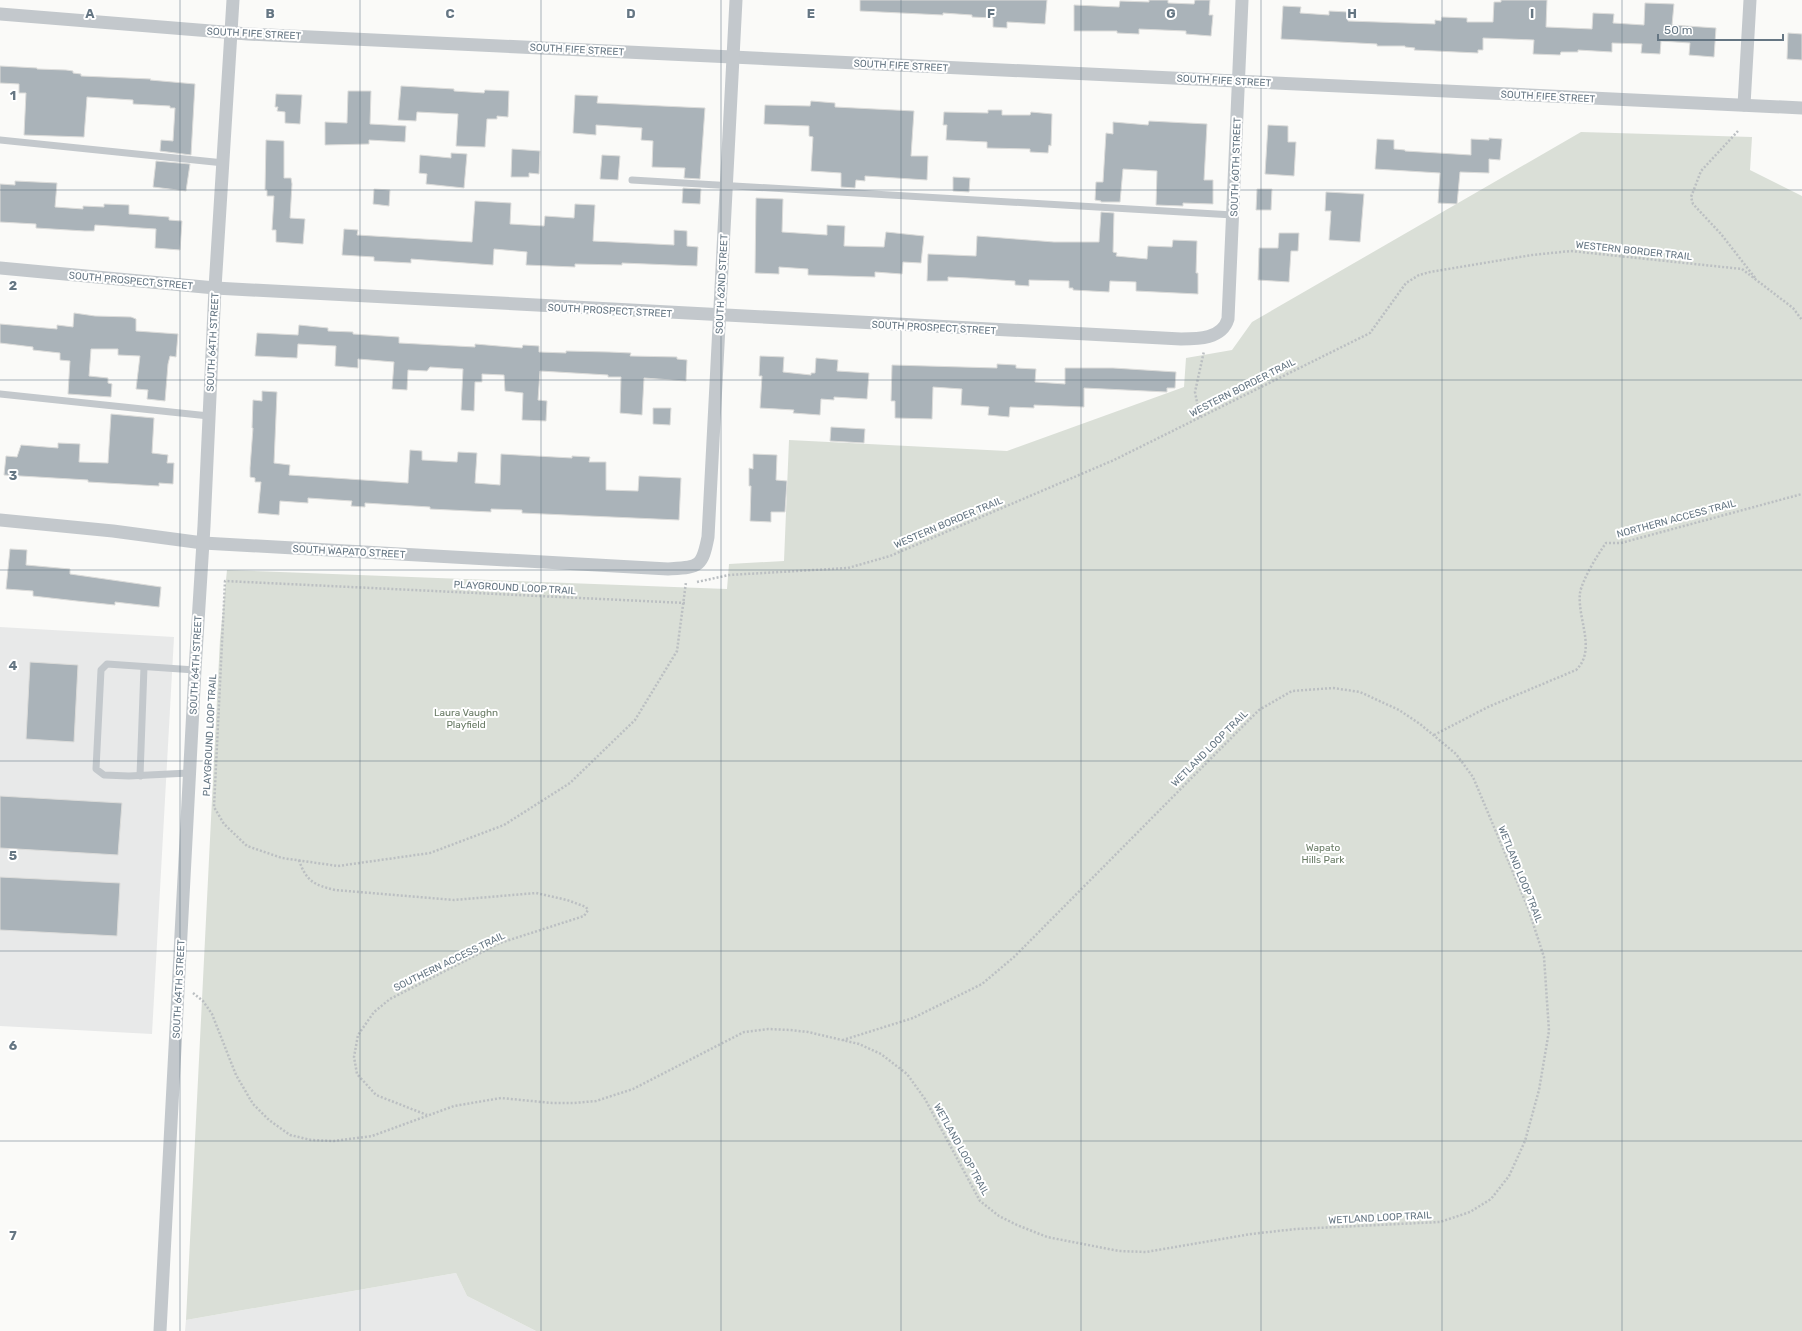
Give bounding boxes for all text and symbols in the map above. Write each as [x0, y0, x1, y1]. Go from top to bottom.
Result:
text: A [85, 6, 95, 21]
text: B [265, 6, 275, 21]
text: C [445, 6, 455, 21]
text: D [626, 6, 636, 21]
text: E [807, 6, 815, 21]
text: F [987, 6, 995, 21]
text: G [1166, 6, 1176, 21]
text: H [1347, 6, 1357, 21]
text: I [1530, 6, 1534, 21]
scale bar [1658, 16, 1783, 42]
text: 50 m [1664, 23, 1692, 37]
street label: SOUTH FIFE STREET [206, 26, 302, 42]
street label: SOUTH FIFE STREET [529, 42, 625, 58]
street label: SOUTH FIFE STREET [853, 58, 949, 74]
street label: SOUTH FIFE STREET [1176, 73, 1272, 89]
text: 1 [10, 88, 16, 103]
street label: SOUTH FIFE STREET [1500, 89, 1596, 105]
street label: SOUTH 60TH STREET [1228, 117, 1244, 217]
street label: SOUTH 62ND STREET [713, 234, 731, 334]
street label: WESTERN BORDER TRAIL [1575, 239, 1693, 263]
street label: SOUTH PROSPECT STREET [68, 270, 194, 292]
text: 2 [9, 278, 17, 293]
street label: SOUTH 64TH STREET [204, 292, 222, 392]
street label: SOUTH PROSPECT STREET [547, 302, 673, 320]
street label: SOUTH PROSPECT STREET [871, 319, 997, 337]
street label: WESTERN BORDER TRAIL [1188, 356, 1298, 420]
text: 3 [9, 468, 18, 483]
street label: WESTERN BORDER TRAIL [892, 494, 1005, 551]
street label: NORTHERN ACCESS TRAIL [1615, 497, 1737, 541]
street label: SOUTH WAPATO STREET [292, 543, 406, 561]
street label: PLAYGROUND LOOP TRAIL [453, 579, 577, 597]
street label: SOUTH 64TH STREET [187, 615, 205, 715]
text: 4 [9, 658, 18, 673]
street label: PLAYGROUND LOOP TRAIL [201, 673, 219, 797]
park label: Laura Vaughn Playfield [434, 707, 498, 731]
street label: WETLAND LOOP TRAIL [1169, 708, 1251, 789]
street label: WETLAND LOOP TRAIL [1495, 824, 1545, 925]
park label: Wapato Hills Park [1302, 842, 1345, 866]
text: 5 [9, 848, 17, 863]
street label: SOUTHERN ACCESS TRAIL [392, 929, 508, 994]
street label: SOUTH 64TH STREET [170, 939, 188, 1039]
text: 6 [9, 1038, 18, 1053]
street label: WETLAND LOOP TRAIL [931, 1101, 992, 1198]
street label: WETLAND LOOP TRAIL [1328, 1209, 1432, 1227]
text: 7 [9, 1228, 17, 1243]

